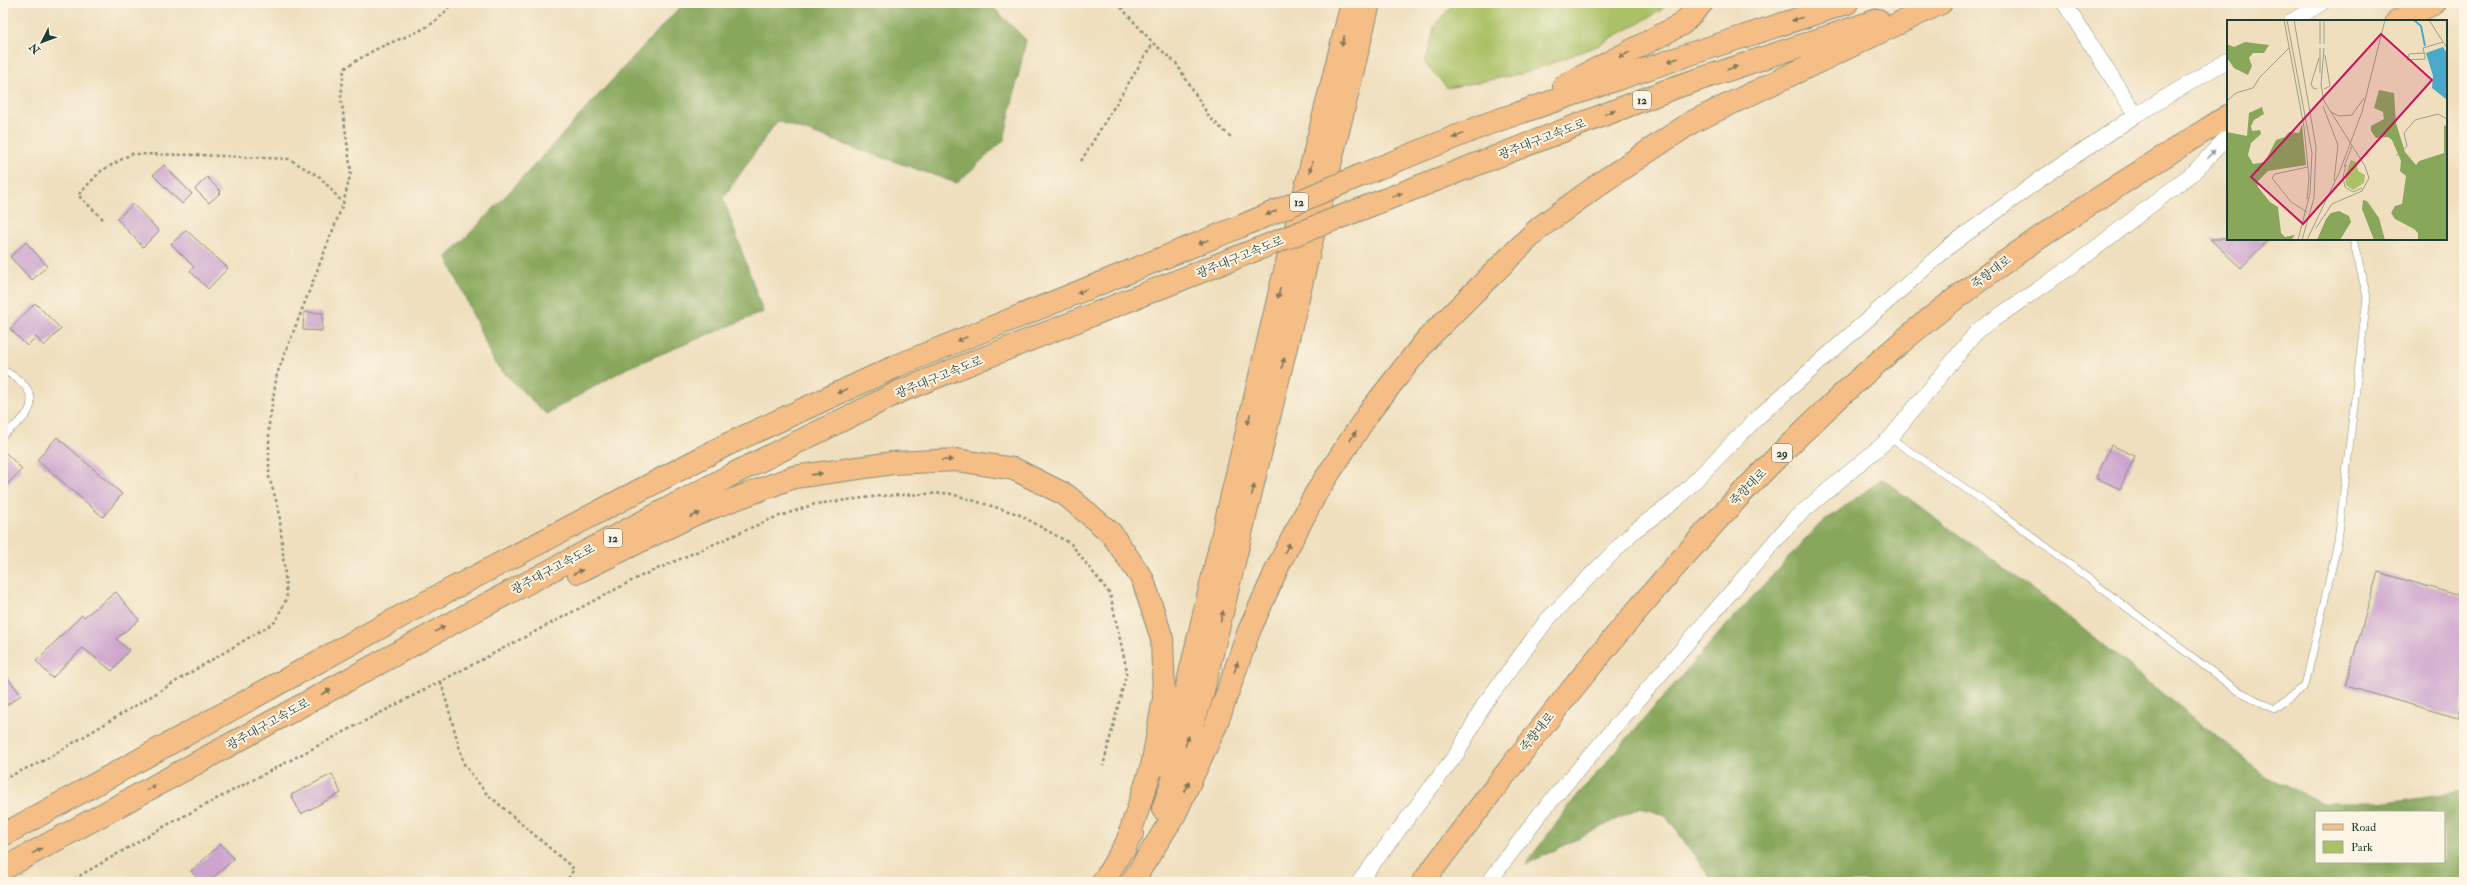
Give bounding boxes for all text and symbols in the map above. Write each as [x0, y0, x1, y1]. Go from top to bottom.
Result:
one-way arrow [1790, 17, 1802, 23]
inset map [2227, 20, 2447, 240]
north arrow [22, 22, 62, 62]
one-way arrow [1339, 35, 1345, 47]
text: N [26, 39, 44, 57]
one-way arrow [1618, 52, 1630, 59]
one-way arrow [1667, 57, 1679, 63]
one-way arrow [1726, 65, 1738, 71]
road number: 12 [1633, 91, 1651, 109]
one-way arrow [1604, 109, 1616, 115]
street label: 광주대구고속도로 [1496, 116, 1589, 163]
one-way arrow [1453, 133, 1464, 139]
one-way arrow [2206, 149, 2216, 159]
one-way arrow [1308, 161, 1314, 173]
one-way arrow [1392, 192, 1403, 198]
road number: 12 [1290, 193, 1308, 211]
one-way arrow [1265, 211, 1277, 217]
street label: 광주대구고속도로 [1194, 233, 1286, 282]
one-way arrow [1197, 239, 1208, 245]
street label: 죽향대로 [1968, 252, 2015, 292]
one-way arrow [1276, 287, 1282, 299]
one-way arrow [1076, 288, 1088, 294]
one-way arrow [955, 337, 967, 343]
street label: 광주대구고속도로 [893, 353, 985, 402]
one-way arrow [1281, 357, 1287, 370]
one-way arrow [837, 388, 848, 394]
one-way arrow [1246, 413, 1252, 426]
one-way arrow [1350, 430, 1357, 442]
road number: 29 [1772, 444, 1792, 462]
one-way arrow [941, 457, 953, 464]
street label: 죽향대로 [1727, 465, 1770, 509]
one-way arrow [811, 471, 824, 477]
one-way arrow [1250, 484, 1256, 496]
one-way arrow [689, 512, 700, 518]
road number: 12 [604, 529, 622, 547]
street label: 광주대구고속도로 [509, 541, 598, 598]
one-way arrow [1284, 542, 1290, 554]
one-way arrow [572, 569, 584, 576]
one-way arrow [1219, 610, 1225, 622]
one-way arrow [435, 626, 446, 633]
one-way arrow [1233, 661, 1239, 673]
one-way arrow [320, 688, 332, 695]
street label: 광주대구고속도로 [224, 695, 313, 753]
street label: 죽향대로 [1517, 709, 1558, 755]
one-way arrow [1184, 735, 1190, 747]
one-way arrow [1184, 782, 1190, 793]
one-way arrow [145, 784, 157, 791]
legend [2315, 811, 2445, 863]
text: Road [2351, 820, 2376, 835]
text: Park [2351, 840, 2373, 855]
one-way arrow [31, 847, 43, 854]

